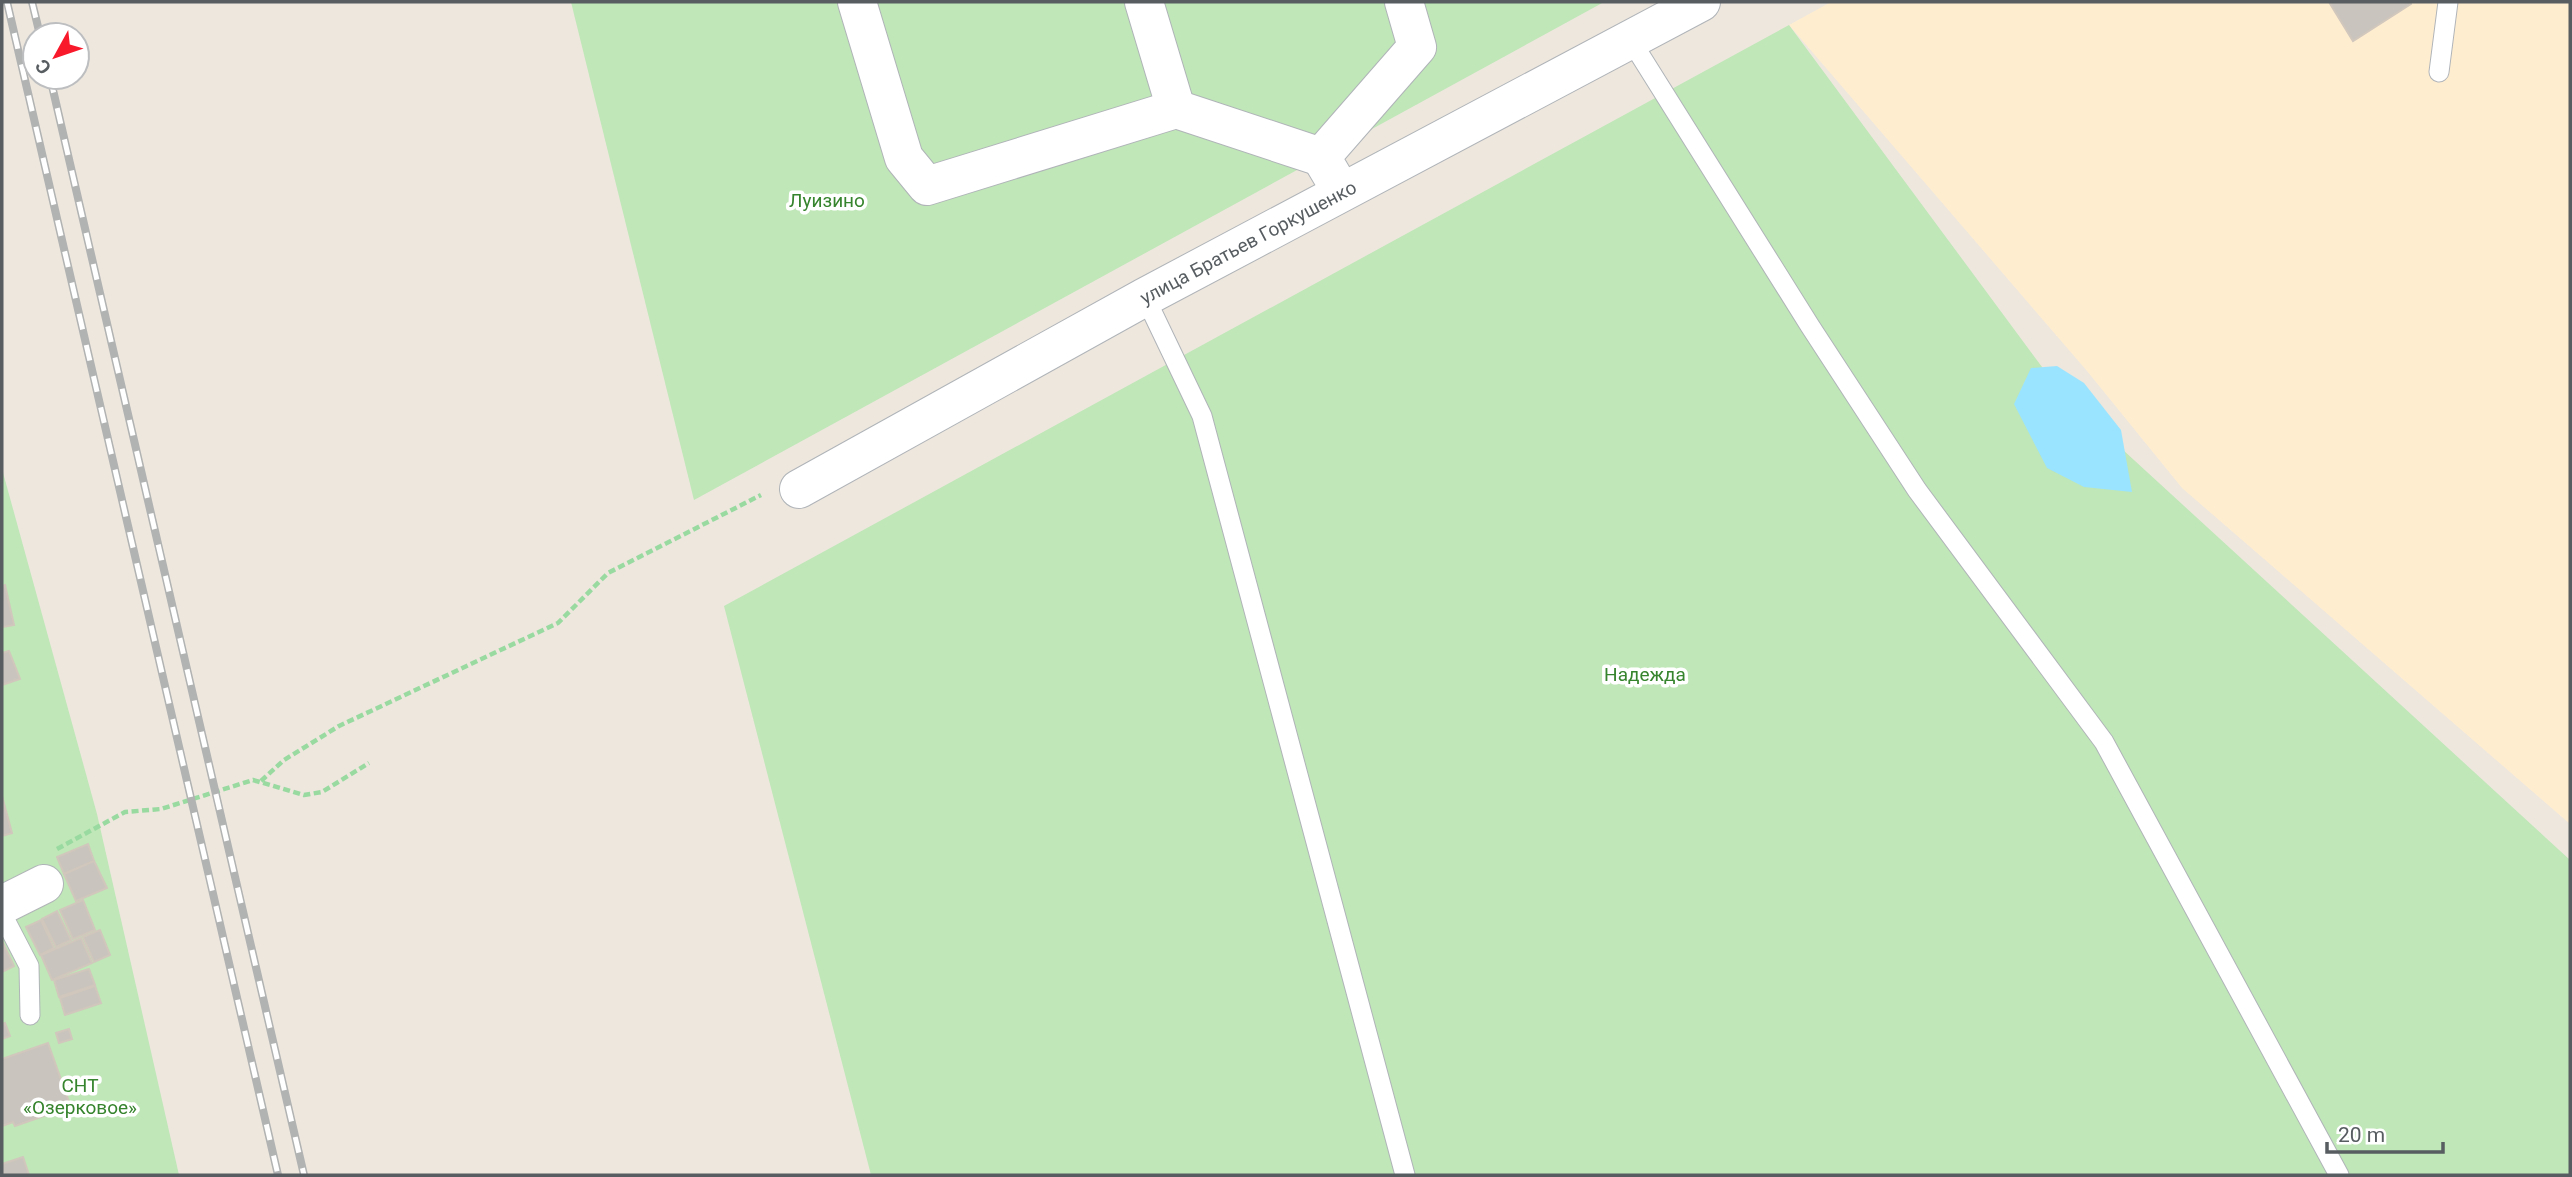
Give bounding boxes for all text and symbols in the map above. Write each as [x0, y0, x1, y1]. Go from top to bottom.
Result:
north arrow [21, 21, 91, 91]
text: С [31, 54, 56, 79]
street label: улица Братьев Горкушенко [1136, 176, 1360, 309]
park label: Луизино [789, 189, 865, 212]
park label: Надежда [1604, 663, 1686, 686]
park label: СНТ «Озерковое» [23, 1074, 137, 1119]
scale bar [2327, 1110, 2442, 1154]
text: 20 m [2338, 1123, 2385, 1147]

